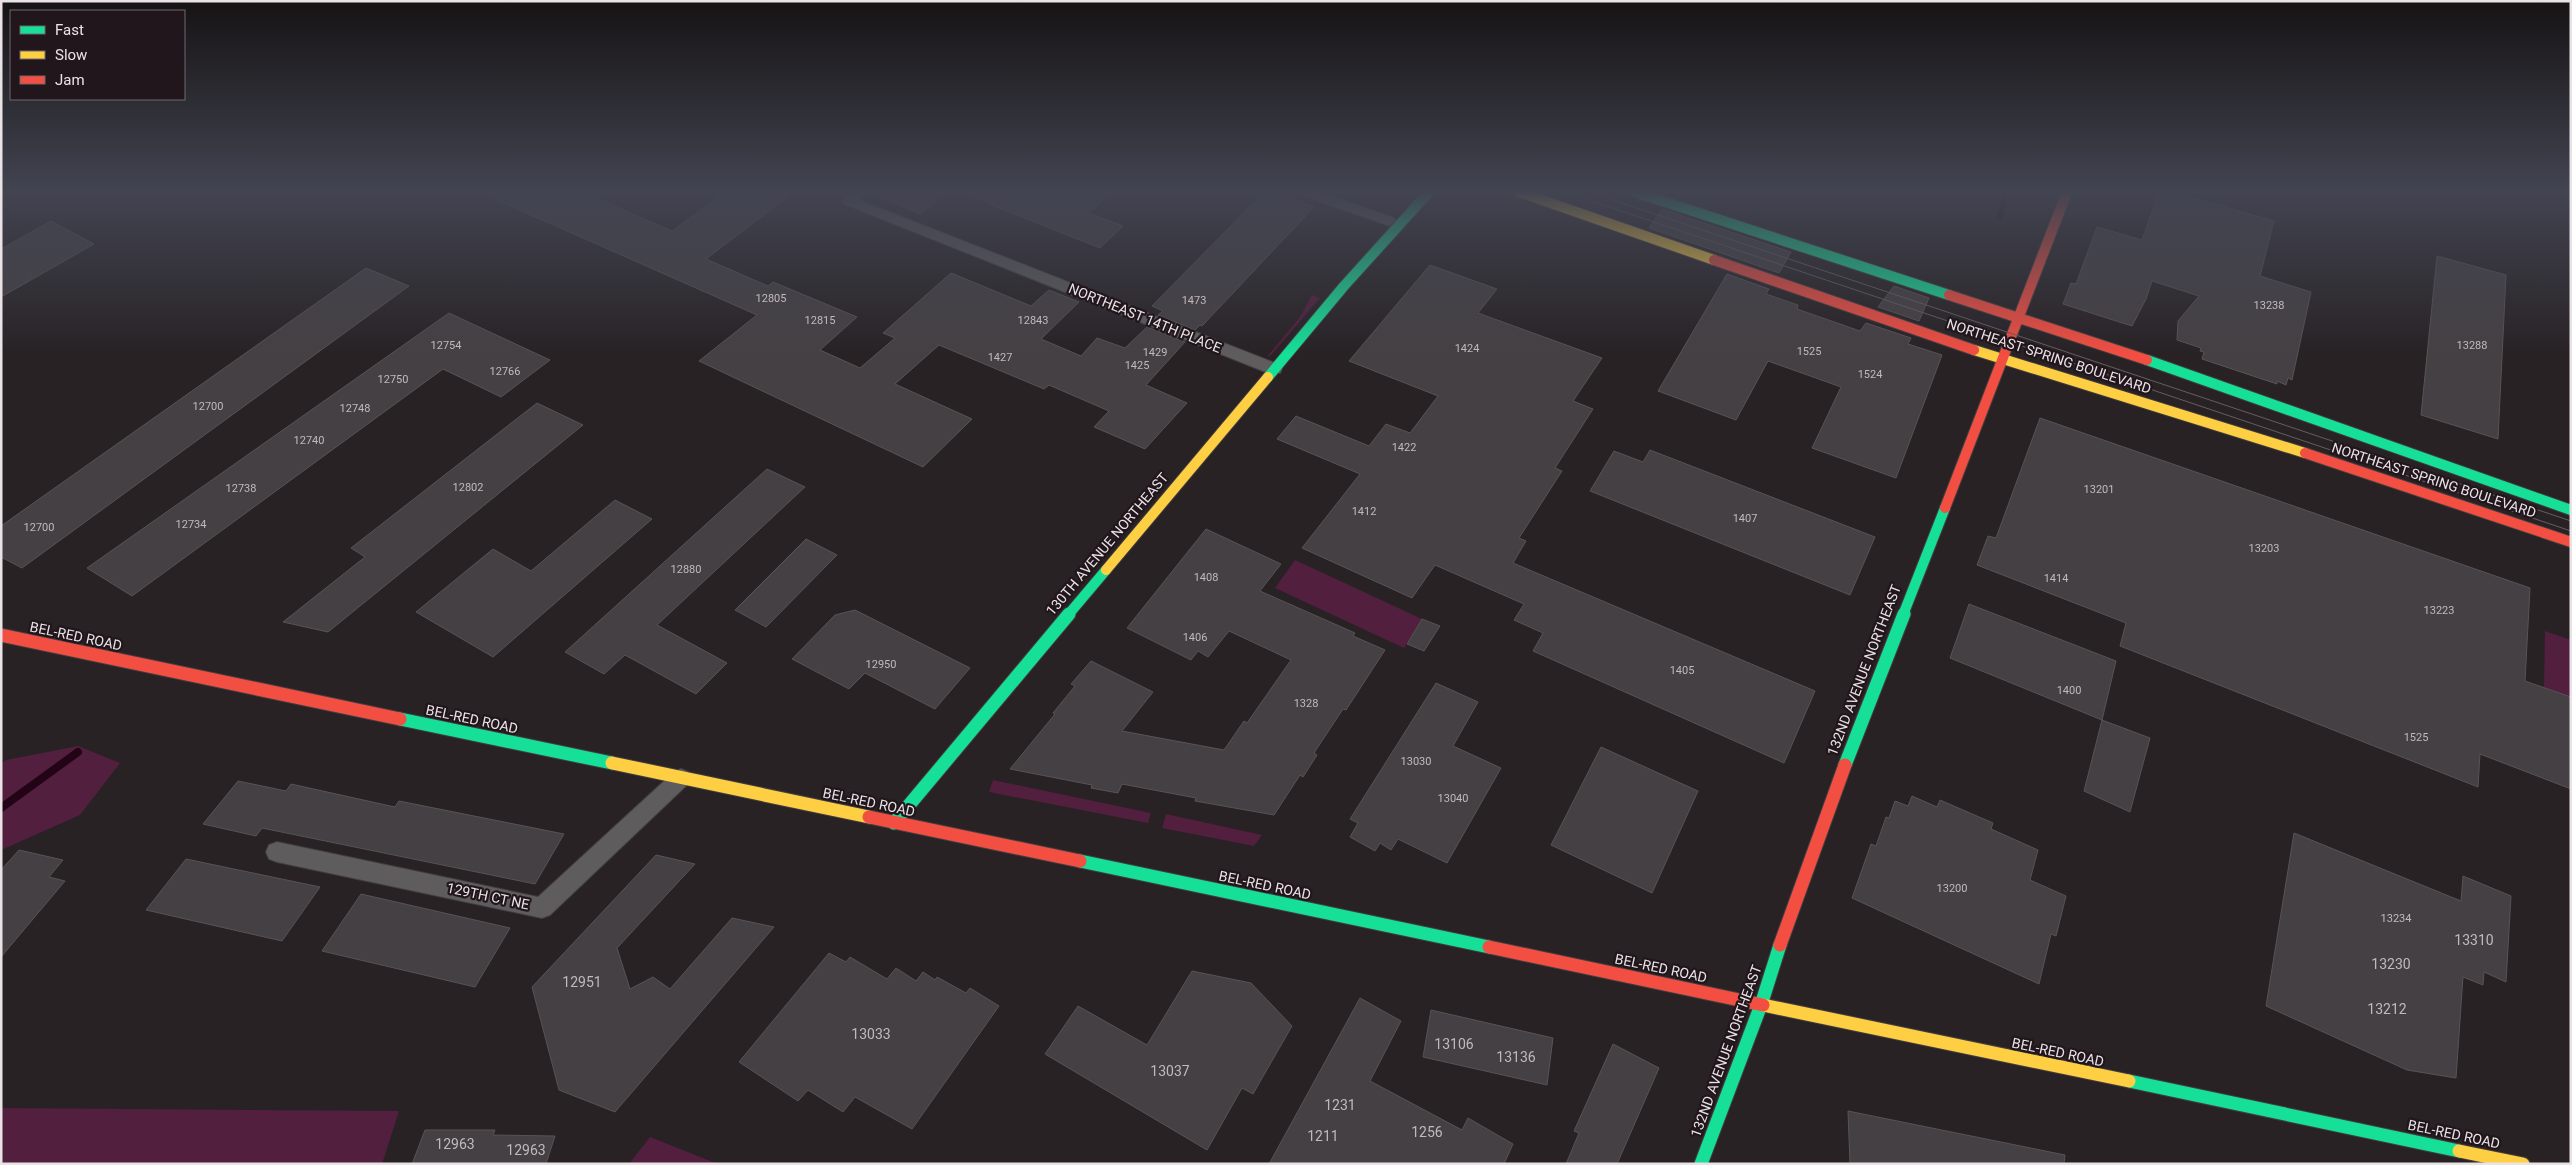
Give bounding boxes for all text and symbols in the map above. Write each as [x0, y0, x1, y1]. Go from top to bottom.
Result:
legend [10, 10, 185, 100]
text: Fast [55, 21, 84, 39]
text: Slow [55, 46, 87, 64]
text: Jam [55, 71, 85, 89]
street label: NORTHEAST 14TH PLACE [1066, 280, 1224, 356]
house number: 12805 [756, 292, 786, 305]
house number: 1473 [1182, 294, 1206, 307]
house number: 13238 [2254, 299, 2284, 312]
house number: 12815 [805, 314, 835, 327]
house number: 12843 [1018, 314, 1048, 327]
street label: NORTHEAST SPRING BOULEVARD [1945, 315, 2153, 397]
house number: 12754 [431, 339, 461, 352]
house number: 13288 [2457, 339, 2487, 352]
house number: 1424 [1455, 342, 1479, 355]
house number: 1525 [1797, 345, 1821, 358]
house number: 1429 [1143, 346, 1167, 359]
house number: 1427 [988, 351, 1012, 364]
house number: 1425 [1125, 359, 1149, 372]
house number: 12766 [490, 365, 520, 378]
house number: 1524 [1858, 368, 1882, 381]
house number: 12750 [378, 373, 408, 386]
house number: 12700 [193, 400, 223, 413]
house number: 12748 [340, 402, 370, 415]
house number: 12740 [294, 434, 324, 447]
street label: NORTHEAST SPRING BOULEVARD [2330, 439, 2538, 521]
house number: 1422 [1392, 441, 1416, 454]
street label: 130TH AVENUE NORTHEAST [1043, 469, 1172, 619]
house number: 12802 [453, 481, 483, 494]
house number: 12738 [226, 482, 256, 495]
house number: 13201 [2084, 483, 2114, 496]
house number: 1412 [1352, 505, 1376, 518]
house number: 1407 [1733, 512, 1757, 525]
house number: 12734 [176, 518, 206, 531]
house number: 12700 [24, 521, 54, 534]
house number: 13203 [2249, 542, 2279, 555]
house number: 12880 [671, 563, 701, 576]
house number: 1408 [1194, 571, 1218, 584]
house number: 1414 [2044, 572, 2068, 585]
street label: 132ND AVENUE NORTHEAST [1824, 582, 1904, 758]
house number: 13223 [2424, 604, 2454, 617]
street label: BEL-RED ROAD [28, 618, 124, 654]
house number: 1406 [1183, 631, 1207, 644]
house number: 12950 [866, 658, 896, 671]
house number: 1405 [1670, 664, 1694, 677]
house number: 1400 [2057, 684, 2081, 697]
house number: 1328 [1294, 697, 1318, 710]
street label: BEL-RED ROAD [424, 701, 520, 737]
house number: 1525 [2404, 731, 2428, 744]
house number: 13030 [1401, 755, 1431, 768]
street label: BEL-RED ROAD [821, 784, 917, 820]
house number: 13040 [1438, 792, 1468, 805]
street label: BEL-RED ROAD [1217, 867, 1313, 903]
street label: 129TH CT NE [445, 879, 531, 913]
house number: 13200 [1937, 882, 1967, 895]
house number: 13234 [2381, 912, 2411, 925]
house number: 13310 [2454, 932, 2494, 948]
street label: BEL-RED ROAD [1613, 950, 1709, 986]
house number: 13230 [2371, 956, 2411, 972]
street label: 132ND AVENUE NORTHEAST [1687, 962, 1765, 1139]
house number: 12951 [562, 974, 602, 990]
house number: 13212 [2367, 1001, 2407, 1017]
house number: 13033 [851, 1026, 891, 1042]
street label: BEL-RED ROAD [2010, 1034, 2106, 1070]
house number: 13106 [1434, 1036, 1474, 1052]
house number: 13136 [1496, 1049, 1536, 1065]
house number: 13037 [1150, 1063, 1190, 1079]
house number: 1231 [1324, 1097, 1356, 1113]
street label: BEL-RED ROAD [2406, 1116, 2502, 1152]
house number: 1256 [1411, 1124, 1443, 1140]
house number: 1211 [1307, 1128, 1339, 1144]
house number: 12963 [435, 1136, 475, 1152]
house number: 12963 [506, 1142, 546, 1158]

